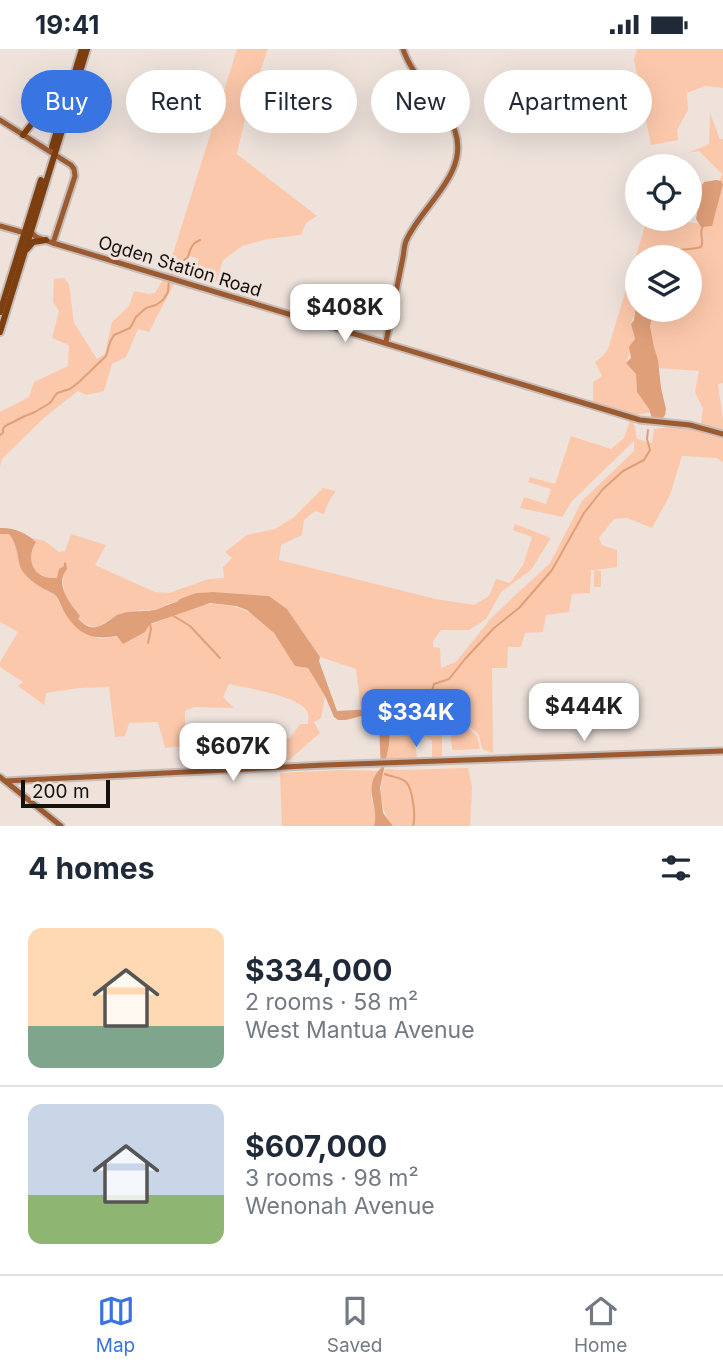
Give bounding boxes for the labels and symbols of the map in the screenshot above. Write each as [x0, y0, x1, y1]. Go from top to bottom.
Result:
street label: Ogden Station Road [96, 231, 264, 301]
pin: $408K [296, 285, 394, 344]
pin: $444K [535, 683, 633, 743]
pin: $334K [367, 689, 465, 749]
pin: $607K [184, 723, 282, 783]
scale bar [21, 777, 110, 809]

